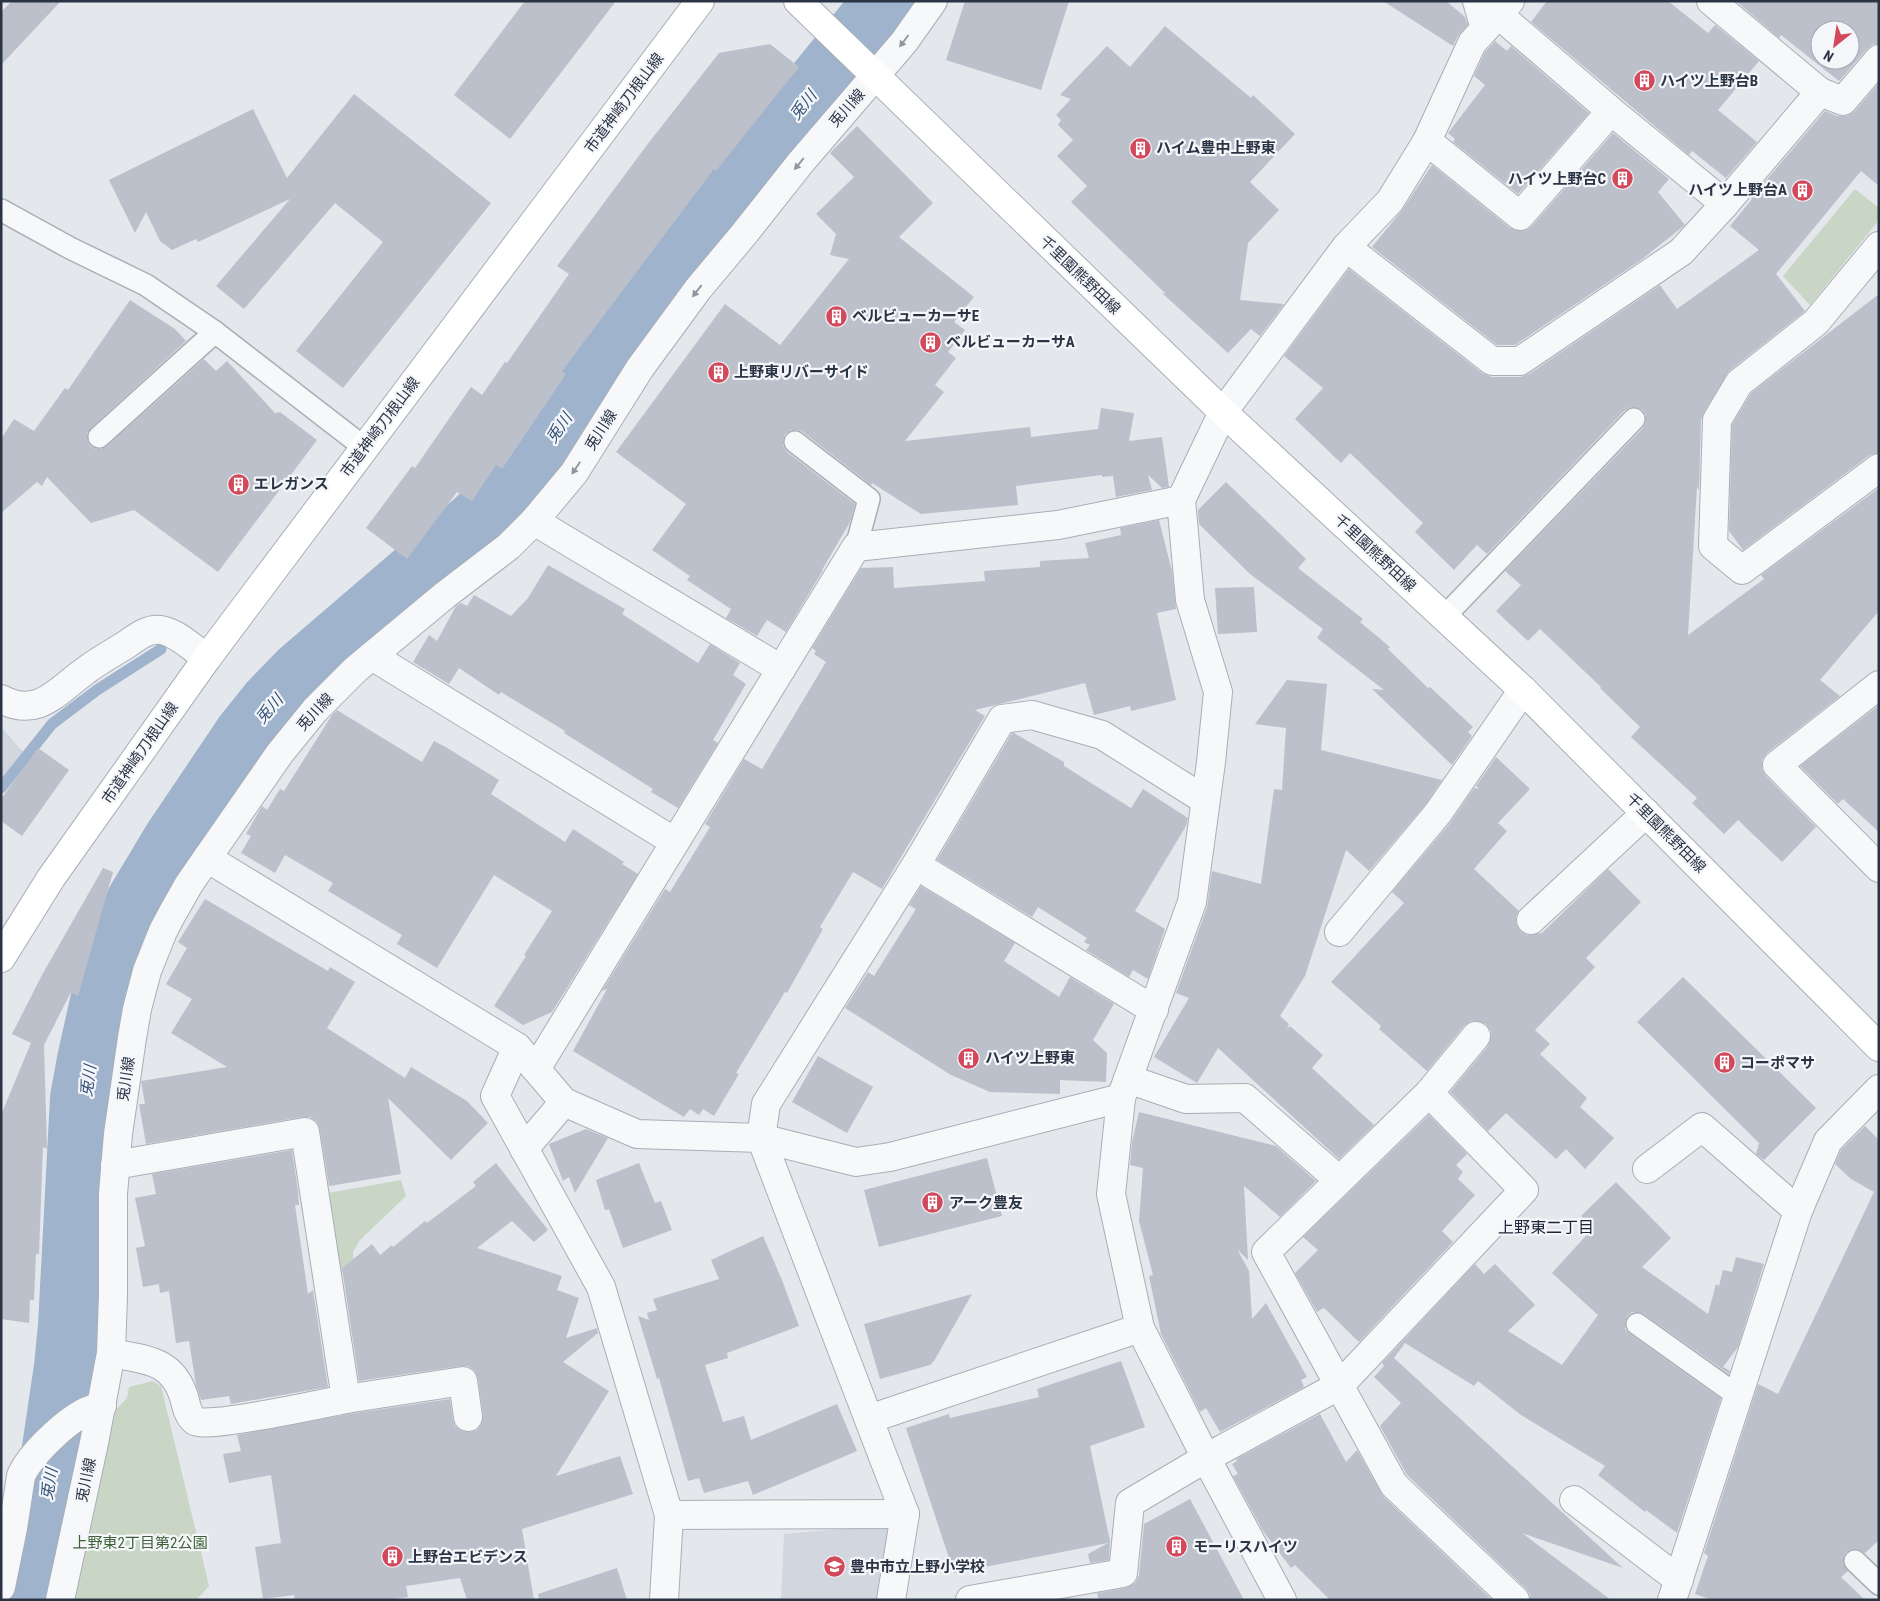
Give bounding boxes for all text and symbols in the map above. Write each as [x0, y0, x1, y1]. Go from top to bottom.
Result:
north arrow [1810, 20, 1860, 70]
one-way arrow [899, 34, 910, 47]
text: N [1821, 47, 1836, 65]
street label: 市道神崎刀根山線 [581, 50, 667, 156]
building icon: ハイツ上野台B [1632, 69, 1656, 93]
place label: ハイツ上野台B [1660, 72, 1758, 90]
water label: 兎川 [786, 85, 822, 123]
street label: 兎川線 [825, 85, 869, 131]
building icon: ハイム豊中上野東 [1128, 136, 1152, 160]
place label: ハイム豊中上野東 [1156, 139, 1275, 157]
one-way arrow [793, 158, 804, 171]
building icon: ハイツ上野台C [1610, 167, 1634, 191]
place label: ハイツ上野台C [1508, 170, 1606, 188]
building icon: ハイツ上野台A [1791, 178, 1815, 202]
place label: ハイツ上野台A [1688, 181, 1787, 199]
street label: 千里園熊野田線 [1036, 232, 1124, 318]
one-way arrow [692, 284, 702, 298]
building icon: ベルビューカーサE [824, 304, 848, 328]
place label: ベルビューカーサE [852, 307, 979, 325]
building icon: ベルビューカーサA [918, 330, 942, 354]
place label: ベルビューカーサA [946, 333, 1075, 351]
building icon: 上野東リバーサイド [706, 360, 730, 384]
place label: 上野東リバーサイド [734, 363, 869, 381]
street label: 市道神崎刀根山線 [337, 374, 423, 480]
street label: 兎川線 [581, 406, 621, 454]
water label: 兎川 [542, 408, 577, 447]
one-way arrow [571, 462, 581, 475]
building icon: エレガンス [226, 472, 250, 496]
place label: エレガンス [254, 475, 329, 493]
street label: 千里園熊野田線 [1330, 511, 1420, 595]
water label: 兎川 [251, 689, 288, 727]
street label: 兎川線 [293, 689, 337, 735]
street label: 市道神崎刀根山線 [98, 699, 182, 807]
street label: 千里園熊野田線 [1623, 790, 1709, 876]
building icon: ハイツ上野東 [957, 1046, 981, 1070]
place label: ハイツ上野東 [985, 1049, 1075, 1067]
building icon: コーポマサ [1712, 1051, 1736, 1075]
place label: コーポマサ [1740, 1054, 1815, 1072]
street label: 兎川線 [114, 1055, 138, 1103]
water label: 兎川 [76, 1062, 100, 1098]
building icon: アーク豊友 [921, 1191, 945, 1215]
place label: アーク豊友 [949, 1194, 1023, 1212]
district label: 上野東二丁目 [1498, 1218, 1594, 1237]
street label: 兎川線 [73, 1456, 99, 1504]
water label: 兎川 [37, 1465, 61, 1501]
park label: 上野東2丁目第2公園 [73, 1534, 207, 1552]
building icon: モーリスハイツ [1165, 1535, 1189, 1559]
place label: モーリスハイツ [1193, 1538, 1298, 1556]
building icon: 上野台エビデンス [380, 1545, 404, 1569]
place label: 上野台エビデンス [408, 1548, 528, 1566]
school or university icon: 豊中市立上野小学校 [822, 1555, 846, 1579]
place label: 豊中市立上野小学校 [850, 1558, 985, 1576]

